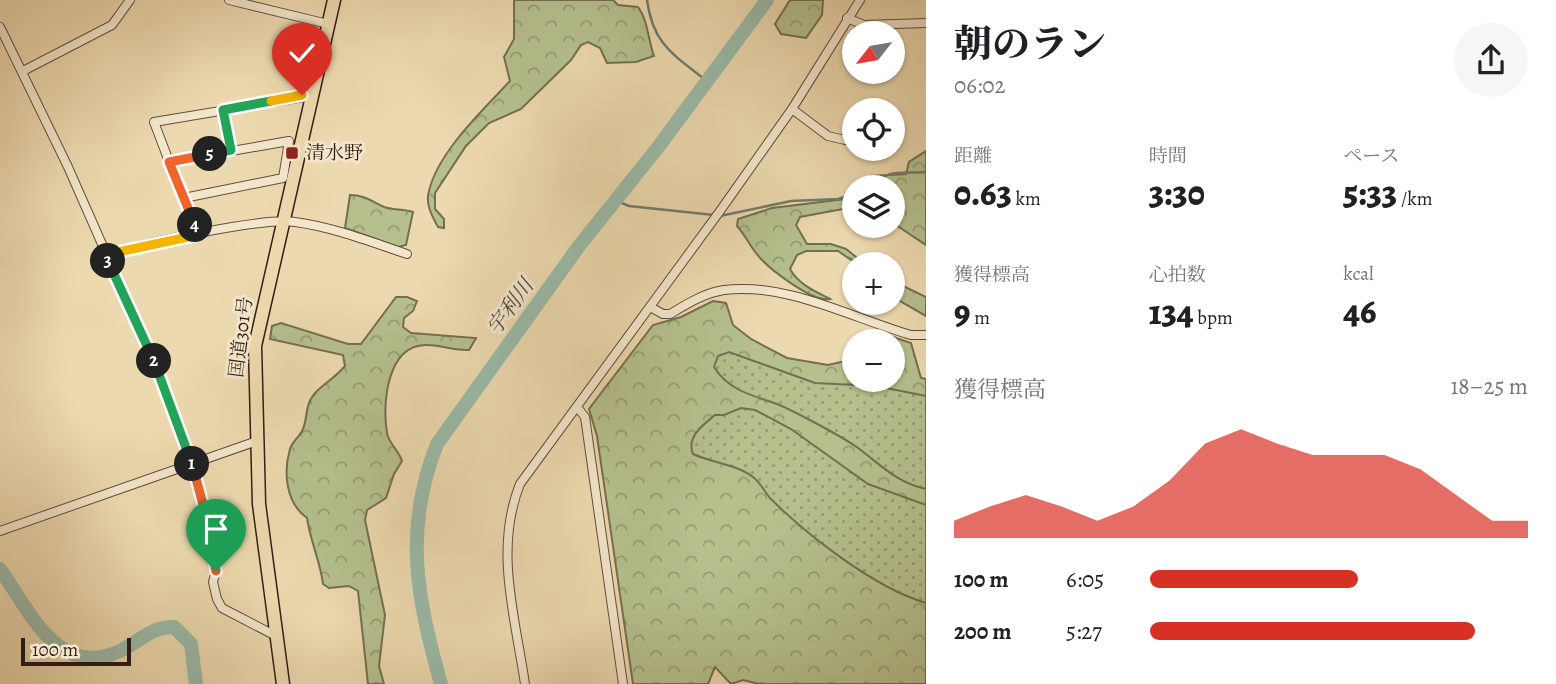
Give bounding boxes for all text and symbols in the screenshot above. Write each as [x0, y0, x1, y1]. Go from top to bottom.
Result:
text: 朝のラン [954, 18, 1106, 70]
north arrow [842, 21, 905, 84]
map controls [842, 21, 905, 392]
pin [272, 23, 332, 95]
button: share [1454, 23, 1528, 97]
icon: check [283, 34, 321, 72]
text: 06:02 [954, 70, 1006, 101]
button: locate [842, 98, 905, 161]
pin: 5 [192, 136, 228, 172]
text: 5 [205, 140, 214, 166]
place label: 清水野 [306, 140, 363, 166]
text: 距離 [954, 143, 992, 169]
text: 時間 [1149, 143, 1187, 169]
text: ペース [1343, 143, 1399, 169]
marker: 清水野 [284, 145, 300, 161]
text: 0.63 [954, 169, 1012, 217]
text: 3:30 [1149, 169, 1205, 217]
text: 5:33 [1343, 169, 1397, 217]
button: layers [842, 175, 905, 238]
text: km [1012, 186, 1041, 212]
text: /km [1397, 186, 1432, 212]
pin: 4 [178, 208, 212, 243]
text: 4 [190, 211, 199, 237]
pin: 3 [90, 244, 126, 278]
text: 3 [103, 247, 112, 273]
button: + [842, 252, 905, 315]
text: kcal [1343, 261, 1374, 287]
text: 獲得標高 [954, 262, 1030, 288]
text: 心拍数 [1149, 262, 1206, 288]
water label: 宇利川 [480, 272, 541, 341]
text: 46 [1343, 287, 1377, 335]
text: 9 [954, 288, 970, 336]
text: 134 [1149, 288, 1194, 336]
street label: 国道301号 [223, 295, 259, 379]
text: m [970, 305, 990, 331]
text: bpm [1194, 305, 1233, 331]
button: − [842, 329, 905, 392]
pin: 2 [136, 344, 172, 378]
text: 2 [149, 347, 158, 373]
text: 18–25 m [1450, 371, 1528, 402]
text: 獲得標高 [954, 374, 1046, 405]
pin: 1 [174, 447, 210, 482]
text: 1 [188, 450, 195, 476]
pin [186, 499, 246, 571]
icon: arrive [197, 510, 235, 548]
text: 100 m [954, 564, 1009, 595]
text: 6:05 [1066, 564, 1104, 595]
text: 200 m [954, 616, 1012, 647]
text: 5:27 [1066, 616, 1102, 647]
scale bar [21, 635, 131, 667]
text: 100 m [32, 637, 78, 663]

